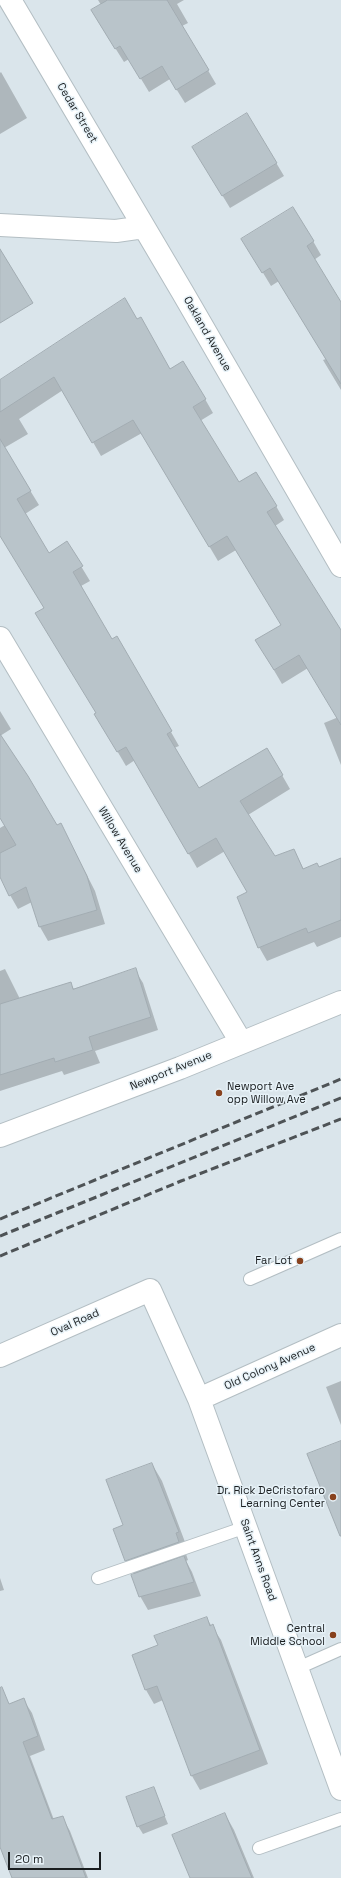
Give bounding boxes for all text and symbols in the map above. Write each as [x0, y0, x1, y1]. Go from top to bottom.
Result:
street label: Cedar Street [54, 81, 100, 145]
street label: Oakland Avenue [180, 294, 234, 374]
street label: Willow Avenue [95, 805, 145, 875]
street label: Newport Avenue [128, 1049, 214, 1093]
place label: Newport Ave opp Willow Ave [227, 1080, 306, 1106]
marker: Newport Ave opp Willow Ave [214, 1088, 224, 1098]
place label: Far Lot [255, 1254, 292, 1268]
marker: Far Lot [295, 1256, 305, 1266]
street label: Oval Road [49, 1306, 101, 1340]
street label: Old Colony Avenue [222, 1341, 318, 1393]
place label: Dr. Rick DeCristofaro Learning Center [217, 1484, 325, 1510]
marker: Dr. Rick DeCristofaro Learning Center [328, 1492, 338, 1502]
street label: Saint Anns Road [237, 1517, 279, 1603]
place label: Central Middle School [250, 1622, 325, 1648]
marker: Central Middle School [328, 1630, 338, 1640]
scale bar [10, 1844, 103, 1870]
text: 20 m [15, 1851, 43, 1867]

